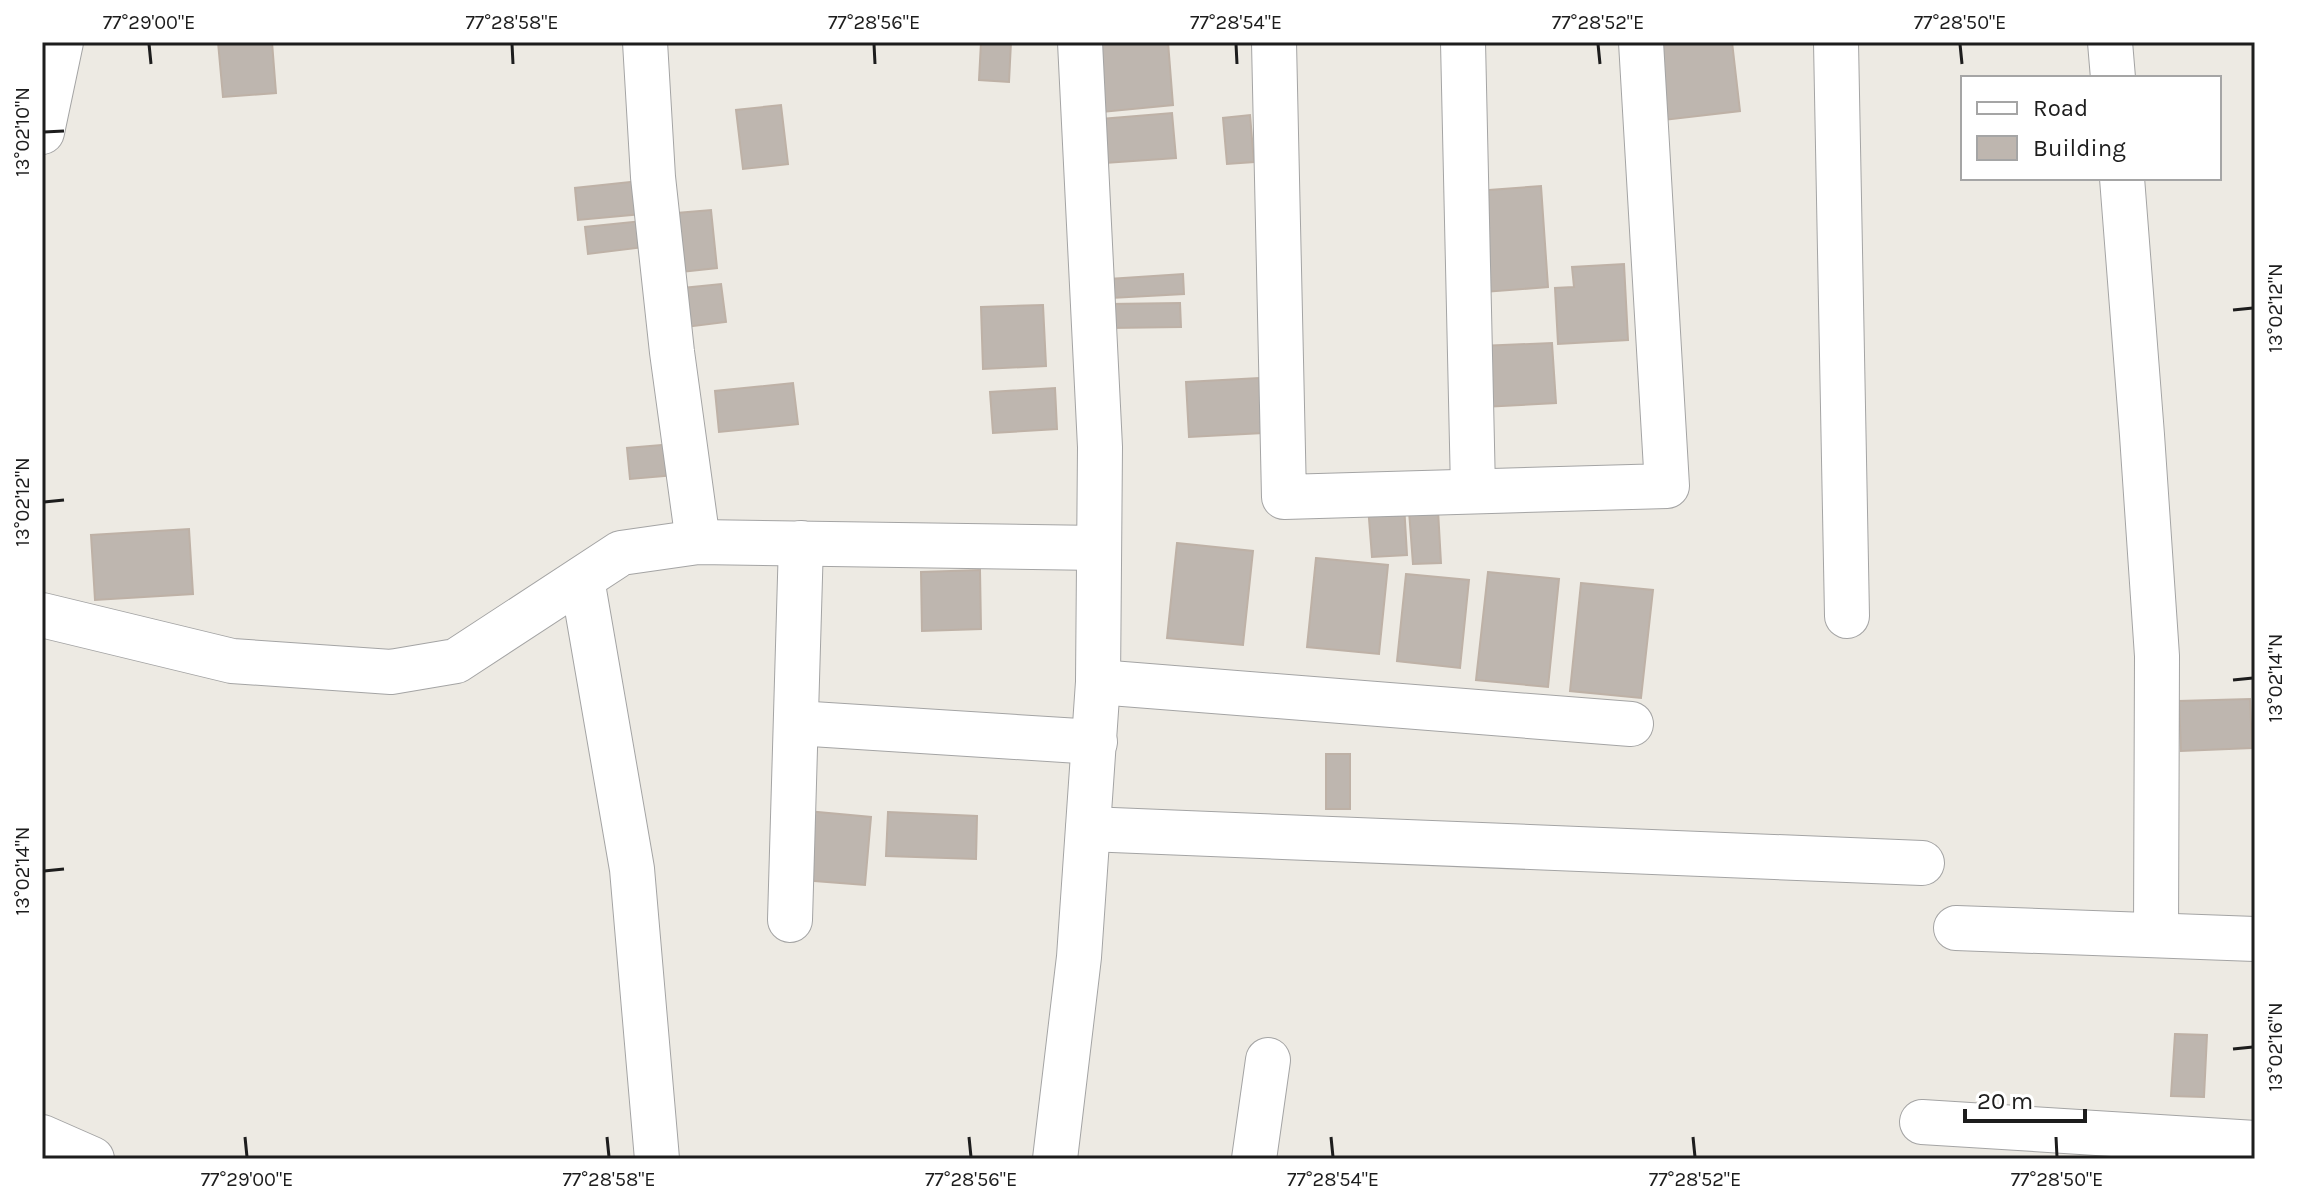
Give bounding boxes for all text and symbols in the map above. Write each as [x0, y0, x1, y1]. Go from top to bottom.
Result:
text: 77°29'00"E [103, 11, 195, 34]
text: 77°28'58"E [465, 11, 559, 34]
text: 77°28'56"E [828, 11, 920, 34]
text: 77°28'54"E [1190, 11, 1282, 34]
text: 77°28'52"E [1552, 11, 1644, 34]
text: 77°28'50"E [1914, 11, 2006, 34]
legend [1961, 76, 2221, 180]
text: 13°02'10"N [11, 87, 34, 177]
text: Road [2033, 94, 2088, 122]
text: Building [2033, 134, 2126, 162]
text: 13°02'12"N [2264, 263, 2287, 353]
text: 13°02'12"N [11, 457, 34, 547]
text: 13°02'14"N [2264, 634, 2287, 722]
text: 13°02'14"N [11, 827, 34, 915]
text: 13°02'16"N [2264, 1002, 2287, 1092]
scale bar [1965, 1073, 2085, 1123]
text: 20 m [1977, 1087, 2033, 1115]
text: 77°29'00"E [201, 1168, 293, 1191]
text: 77°28'58"E [562, 1168, 656, 1191]
text: 77°28'56"E [925, 1168, 1017, 1191]
text: 77°28'54"E [1287, 1168, 1379, 1191]
text: 77°28'52"E [1649, 1168, 1741, 1191]
text: 77°28'50"E [2011, 1168, 2103, 1191]

